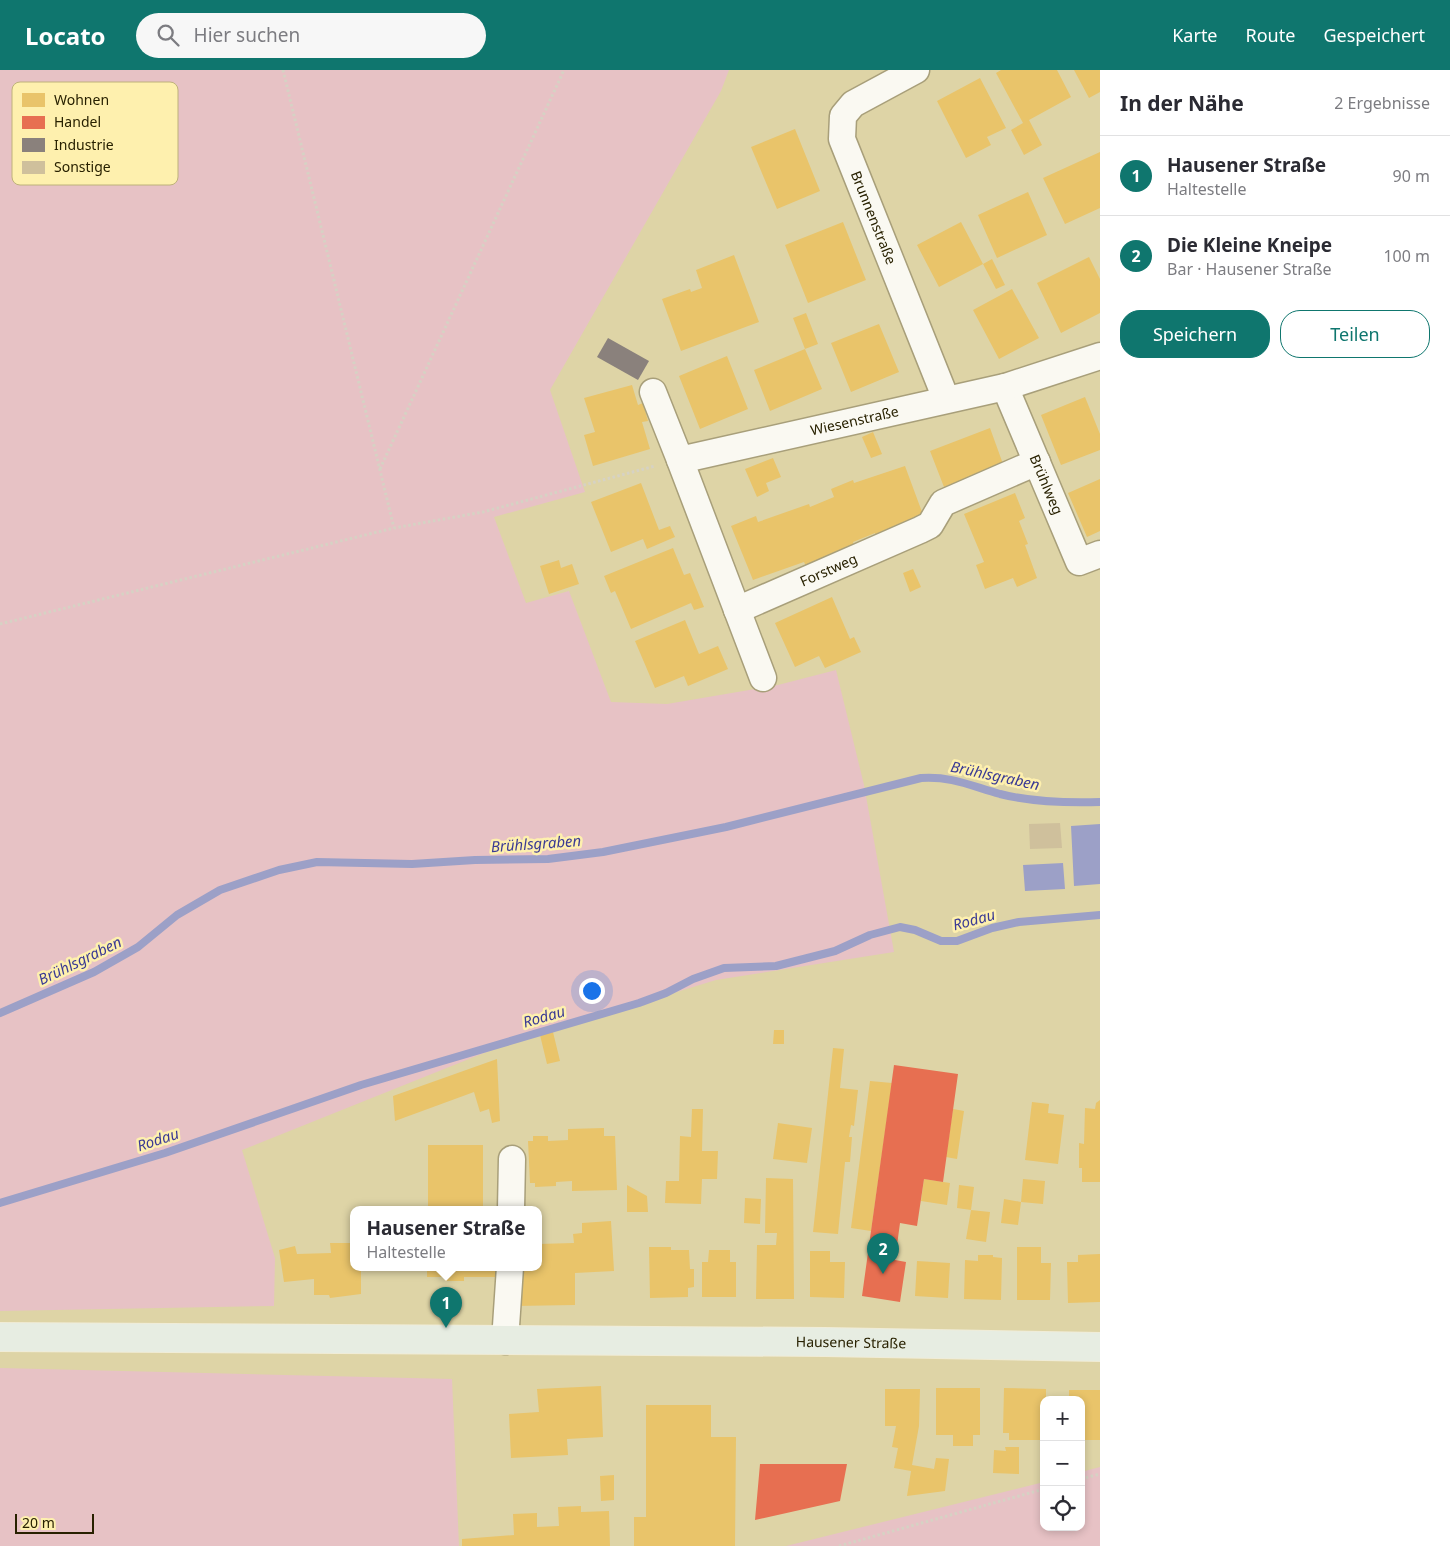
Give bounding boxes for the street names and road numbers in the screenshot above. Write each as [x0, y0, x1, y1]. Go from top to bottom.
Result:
street label: Brunnenstraße [847, 168, 901, 267]
street label: Wiesenstraße [809, 401, 900, 439]
street label: Brühlweg [1026, 452, 1068, 517]
street label: Forstweg [797, 549, 860, 590]
street label: Hausener Straße [796, 1332, 906, 1352]

